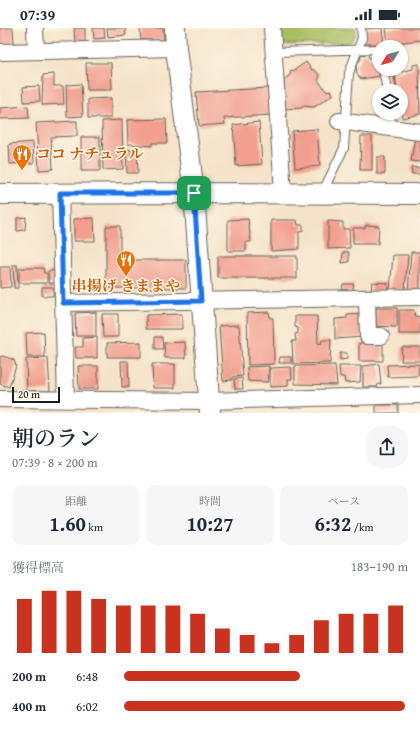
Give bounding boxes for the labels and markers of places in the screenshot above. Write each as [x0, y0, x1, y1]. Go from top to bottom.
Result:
restaurant icon: ココ ナチュラル [11, 143, 33, 171]
place label: ココ ナチュラル [36, 143, 143, 164]
pin [177, 176, 211, 210]
restaurant icon: 串揚げ きままや [115, 249, 137, 277]
place label: 串揚げ きままや [72, 275, 180, 296]

